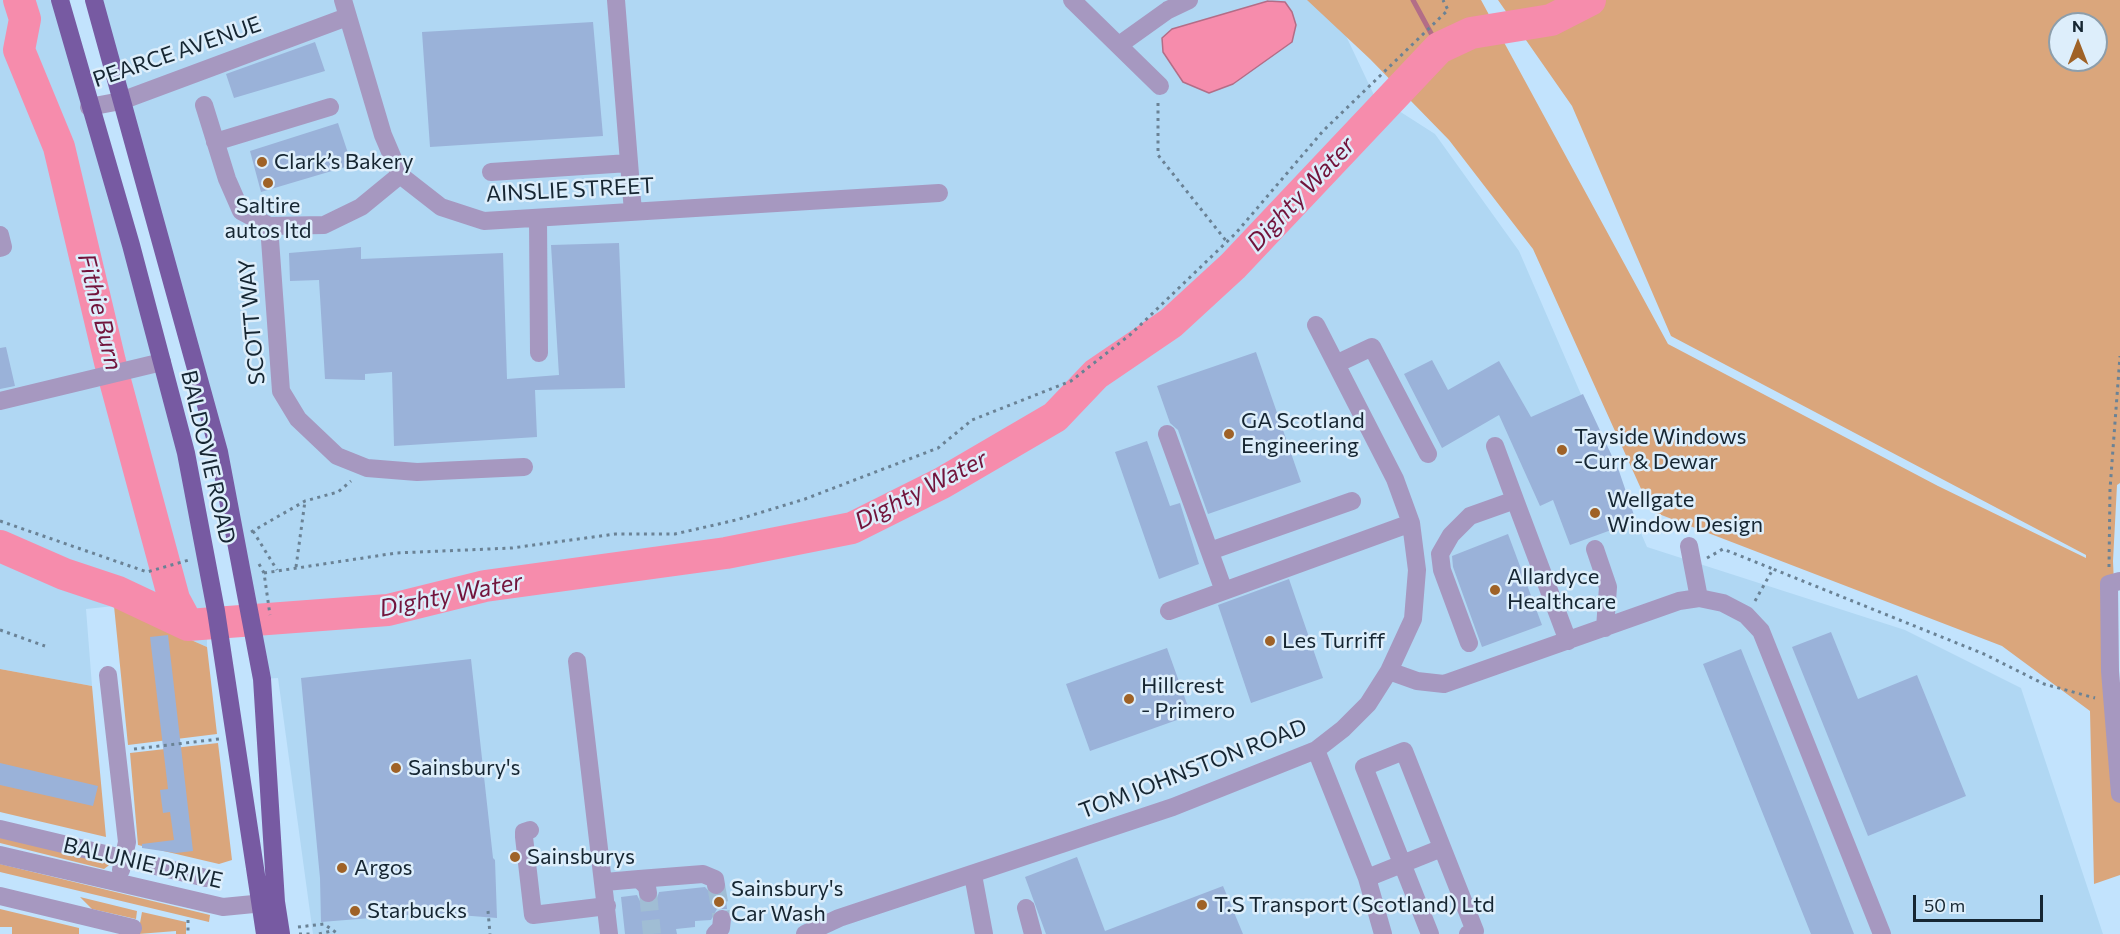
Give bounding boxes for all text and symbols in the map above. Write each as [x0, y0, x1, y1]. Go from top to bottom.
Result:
street label: PEARCE AVENUE [89, 11, 265, 93]
north arrow [2048, 12, 2108, 72]
text: N [2072, 16, 2084, 35]
water label: Dighty Water [1241, 131, 1361, 257]
place label: Clark’s Bakery [274, 149, 414, 175]
marker: Clark’s Bakery [255, 155, 269, 169]
street label: AINSLIE STREET [485, 172, 655, 208]
marker: Saltire autos ltd [261, 176, 275, 190]
place label: Saltire autos ltd [225, 193, 311, 244]
water label: Fithie Burn [72, 251, 128, 373]
street label: SCOTT WAY [233, 258, 271, 386]
street label: BALDOVIE ROAD [175, 368, 241, 546]
place label: GA Scotland Engineering [1241, 408, 1365, 460]
place label: Tayside Windows -Curr & Dewar [1574, 424, 1747, 476]
marker: GA Scotland Engineering [1222, 427, 1236, 441]
marker: Tayside Windows -Curr & Dewar [1555, 443, 1569, 457]
water label: Dighty Water [850, 444, 992, 536]
place label: Wellgate Window Design [1607, 487, 1763, 538]
marker: Wellgate Window Design [1588, 506, 1602, 520]
place label: Allardyce Healthcare [1507, 564, 1616, 616]
water label: Dighty Water [377, 567, 525, 623]
marker: Allardyce Healthcare [1488, 583, 1502, 597]
place label: Les Turriff [1282, 628, 1385, 654]
marker: Les Turriff [1263, 634, 1277, 648]
place label: Hillcrest - Primero [1141, 673, 1235, 724]
marker: Hillcrest - Primero [1122, 692, 1136, 706]
street label: TOM JOHNSTON ROAD [1075, 713, 1311, 825]
place label: Sainsbury's [408, 755, 521, 781]
marker: Sainsbury's [389, 761, 403, 775]
street label: BALUNIE DRIVE [61, 832, 225, 894]
place label: Sainsburys [527, 844, 635, 870]
marker: Sainsburys [508, 850, 522, 864]
place label: Argos [354, 855, 413, 881]
marker: Argos [335, 861, 349, 875]
place label: Sainsbury's Car Wash [731, 876, 844, 927]
scale bar [1916, 883, 2046, 921]
place label: T.S Transport (Scotland) Ltd [1214, 892, 1495, 918]
text: 50 m [1924, 894, 1965, 916]
marker: Sainsbury's Car Wash [712, 895, 726, 909]
place label: Starbucks [367, 898, 467, 924]
marker: T.S Transport (Scotland) Ltd [1195, 898, 1209, 912]
marker: Starbucks [348, 904, 362, 918]

